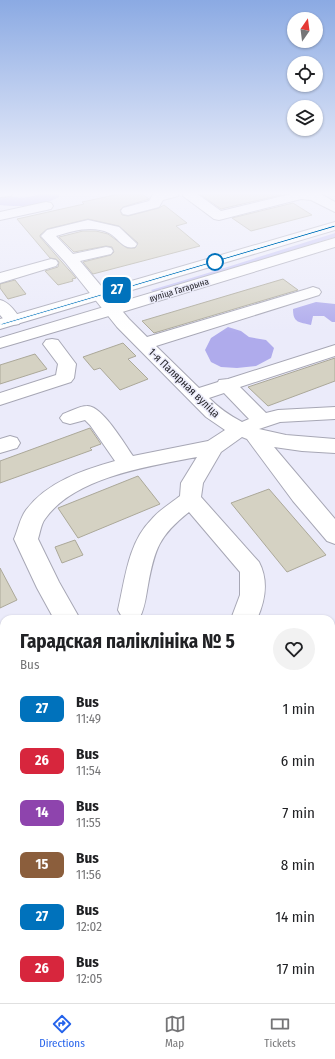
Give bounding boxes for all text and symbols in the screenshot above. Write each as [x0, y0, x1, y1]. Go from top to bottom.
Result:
north arrow [287, 12, 323, 48]
map controls [287, 12, 323, 136]
button: locate [287, 56, 323, 92]
button: layers [287, 100, 323, 136]
unlabelled marker [206, 253, 224, 271]
street label: вуліца Гагарына [148, 276, 211, 304]
line badge: 27 [99, 277, 135, 303]
text: 27 [111, 281, 123, 298]
street label: 1-я Палярная вуліца [146, 346, 222, 420]
button: heart [273, 628, 315, 670]
text: Гарадская паліклініка № 5 [20, 630, 235, 653]
text: Bus [20, 657, 39, 672]
text: Bus [76, 693, 99, 711]
text: 27 [36, 700, 48, 717]
text: 1 min [282, 700, 315, 718]
text: 11:49 [76, 711, 101, 726]
text: Bus [76, 745, 99, 763]
text: 26 [35, 752, 49, 769]
text: 6 min [281, 752, 315, 770]
text: 11:54 [76, 763, 101, 778]
text: Bus [76, 797, 99, 815]
text: 14 [35, 804, 49, 821]
text: 7 min [282, 804, 315, 822]
text: 11:55 [76, 815, 101, 830]
text: Bus [76, 849, 99, 867]
text: 15 [36, 856, 48, 873]
text: 8 min [281, 856, 315, 874]
text: 11:56 [76, 867, 101, 882]
text: Bus [76, 901, 99, 919]
text: 27 [36, 908, 48, 925]
text: 14 min [275, 908, 315, 926]
text: 12:02 [76, 919, 102, 934]
text: Bus [76, 953, 99, 971]
text: 26 [35, 960, 49, 977]
text: 17 min [276, 960, 315, 978]
text: 12:05 [76, 971, 102, 986]
tab: Directions [39, 1013, 85, 1050]
tab: Map [164, 1013, 186, 1050]
tab: Tickets [264, 1013, 296, 1050]

